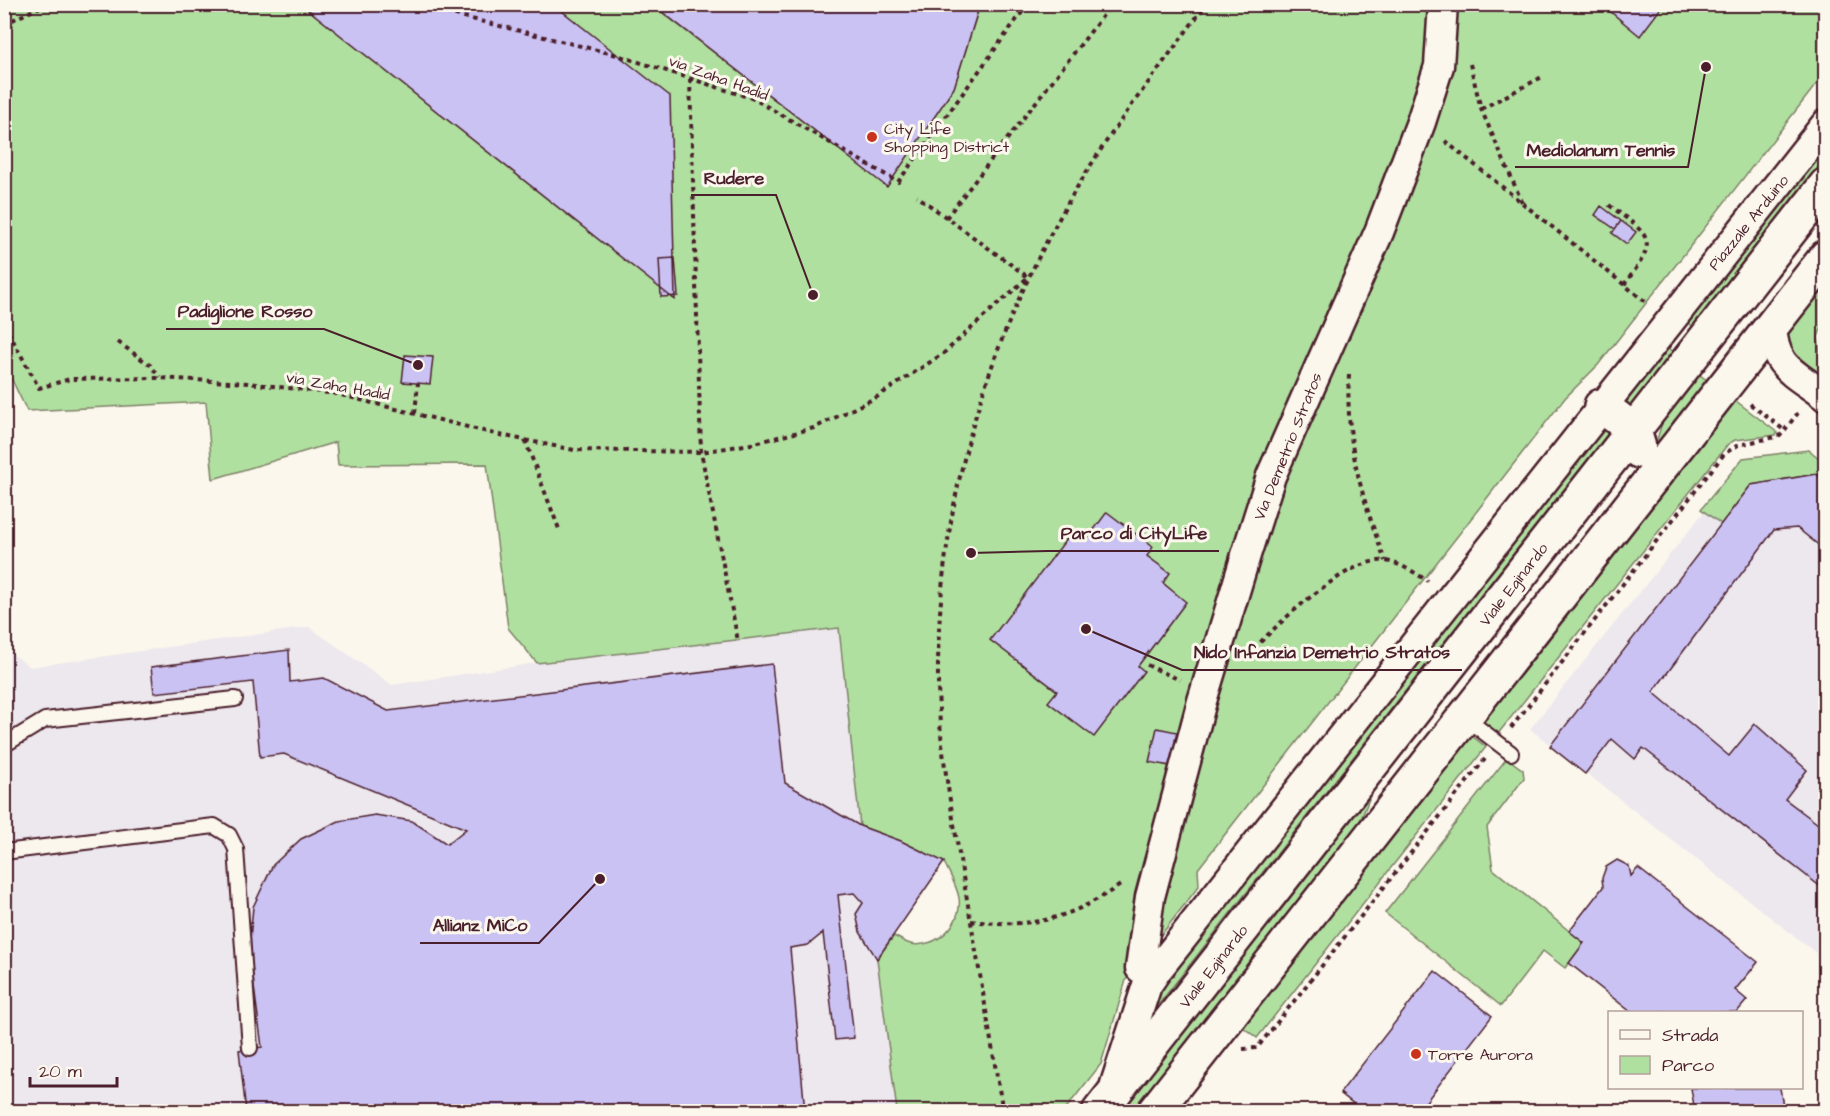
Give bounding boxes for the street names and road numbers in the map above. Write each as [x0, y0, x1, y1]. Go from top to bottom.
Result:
street label: via Zaha Hadid [666, 50, 772, 106]
street label: Piazzale Arduino [1703, 170, 1794, 275]
street label: via Zaha Hadid [284, 366, 391, 406]
street label: Via Demetrio Stratos [1248, 369, 1328, 524]
street label: Viale Eginardo [1474, 538, 1554, 632]
street label: Viale Eginardo [1174, 920, 1254, 1014]

